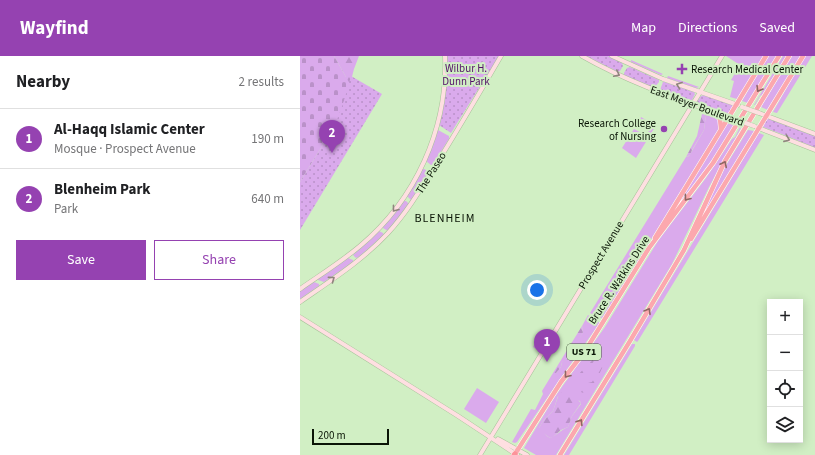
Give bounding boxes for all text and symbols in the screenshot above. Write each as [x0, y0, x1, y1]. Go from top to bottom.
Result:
text: Wayfind [20, 15, 89, 42]
text: Map [631, 18, 656, 38]
text: Directions [678, 18, 737, 38]
text: Saved [759, 18, 795, 38]
park label: Wilbur H. Dunn Park [442, 61, 490, 89]
place label: Research Medical Center [691, 62, 803, 77]
marker: Research Medical Center [676, 63, 688, 75]
one-way arrow [613, 69, 620, 77]
text: Nearby [16, 70, 70, 94]
text: 2 results [239, 73, 284, 91]
one-way arrow [676, 81, 683, 89]
street label: East Meyer Boulevard [648, 82, 746, 130]
one-way arrow [756, 85, 763, 92]
place label: Research College of Nursing [578, 116, 657, 144]
text: Al-Haqq Islamic Center [54, 119, 205, 140]
pin: 2 [319, 120, 345, 153]
marker: Research College of Nursing [659, 124, 669, 134]
text: 1 [26, 130, 32, 148]
text: 190 m [251, 130, 284, 148]
one-way arrow [783, 134, 790, 142]
text: Mosque · Prospect Avenue [54, 140, 196, 158]
street label: The Paseo [412, 149, 450, 197]
one-way arrow [719, 161, 727, 168]
text: Blenheim Park [54, 179, 151, 200]
text: 2 [26, 190, 32, 208]
text: 640 m [251, 190, 284, 208]
one-way arrow [685, 194, 692, 201]
text: Park [54, 200, 78, 218]
one-way arrow [393, 205, 400, 212]
district label: BLENHEIM [414, 210, 476, 227]
street label: Prospect Avenue [575, 218, 627, 292]
street label: Bruce R. Watkins Drive [585, 233, 653, 327]
button: Save [16, 240, 146, 280]
button: Share [154, 240, 284, 280]
one-way arrow [328, 276, 335, 284]
your location [527, 280, 547, 300]
map controls [767, 299, 803, 443]
button: + [767, 299, 803, 335]
one-way arrow [644, 308, 651, 315]
pin: 1 [534, 329, 560, 362]
button: − [767, 335, 803, 371]
road number: US 71 [567, 344, 601, 360]
one-way arrow [564, 370, 571, 377]
button: locate [767, 371, 803, 407]
button: layers [767, 407, 803, 443]
one-way arrow [576, 419, 583, 426]
scale bar [312, 427, 389, 446]
text: 200 m [318, 428, 346, 443]

